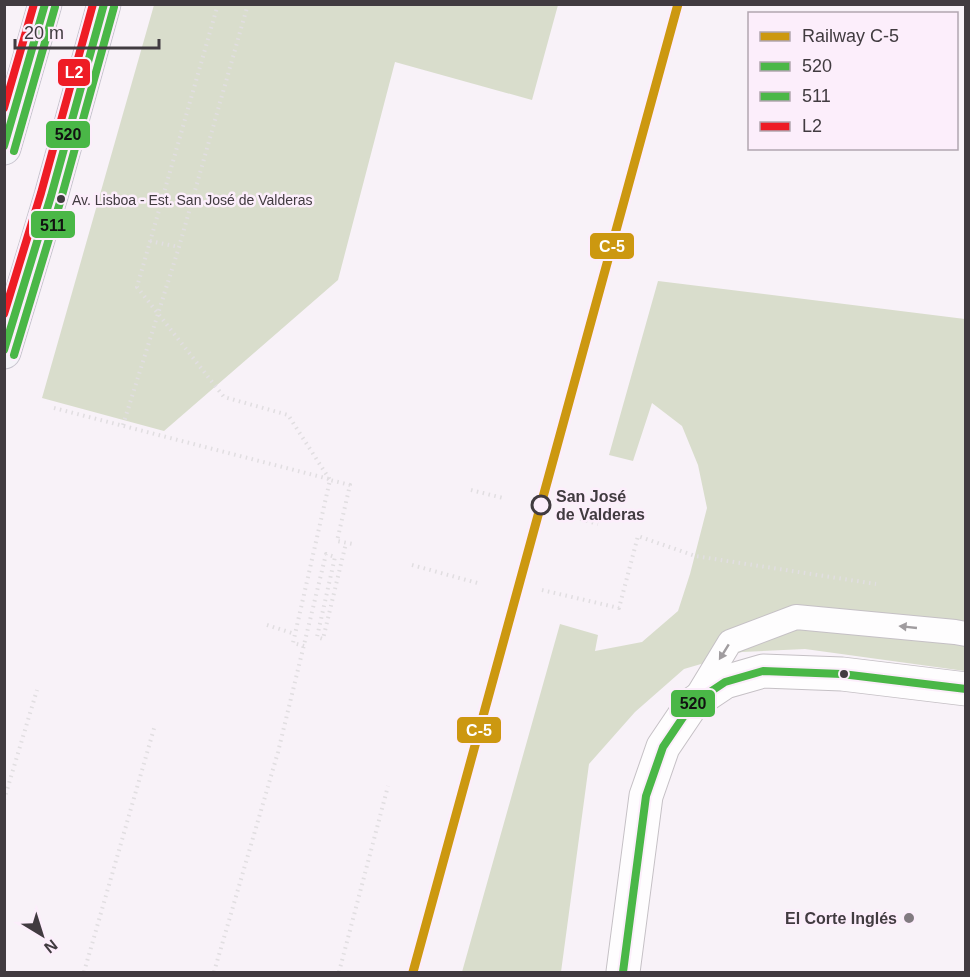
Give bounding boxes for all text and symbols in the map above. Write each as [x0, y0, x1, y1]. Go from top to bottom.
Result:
scale bar [15, 12, 159, 50]
legend [748, 12, 958, 150]
text: 20 m [24, 23, 64, 43]
text: Railway C-5 [802, 26, 899, 46]
text: 520 [802, 56, 832, 76]
line badge: L2 [57, 58, 91, 87]
text: L2 [65, 64, 83, 81]
text: 511 [802, 86, 831, 106]
text: L2 [802, 116, 822, 136]
line badge: 520 [45, 120, 91, 149]
text: 520 [55, 126, 81, 143]
place label: Av. Lisboa - Est. San José de Valderas [72, 192, 312, 208]
marker: Av. Lisboa - Est. San José de Valderas [55, 193, 67, 205]
line badge: 511 [30, 210, 76, 239]
text: 511 [40, 217, 66, 234]
line badge: C-5 [589, 232, 635, 260]
text: C-5 [599, 238, 625, 255]
place label: San José de Valderas [556, 488, 645, 523]
marker: San José de Valderas [531, 495, 551, 515]
one-way arrow [898, 622, 917, 632]
one-way arrow [718, 644, 729, 660]
unlabelled marker [838, 668, 850, 680]
line badge: 520 [670, 689, 716, 718]
text: 520 [680, 695, 706, 712]
line badge: C-5 [456, 716, 502, 744]
text: C-5 [466, 722, 492, 739]
north arrow [12, 905, 72, 965]
place label: El Corte Inglés [785, 910, 897, 927]
marker: El Corte Inglés [902, 911, 916, 925]
text: N [41, 936, 61, 957]

